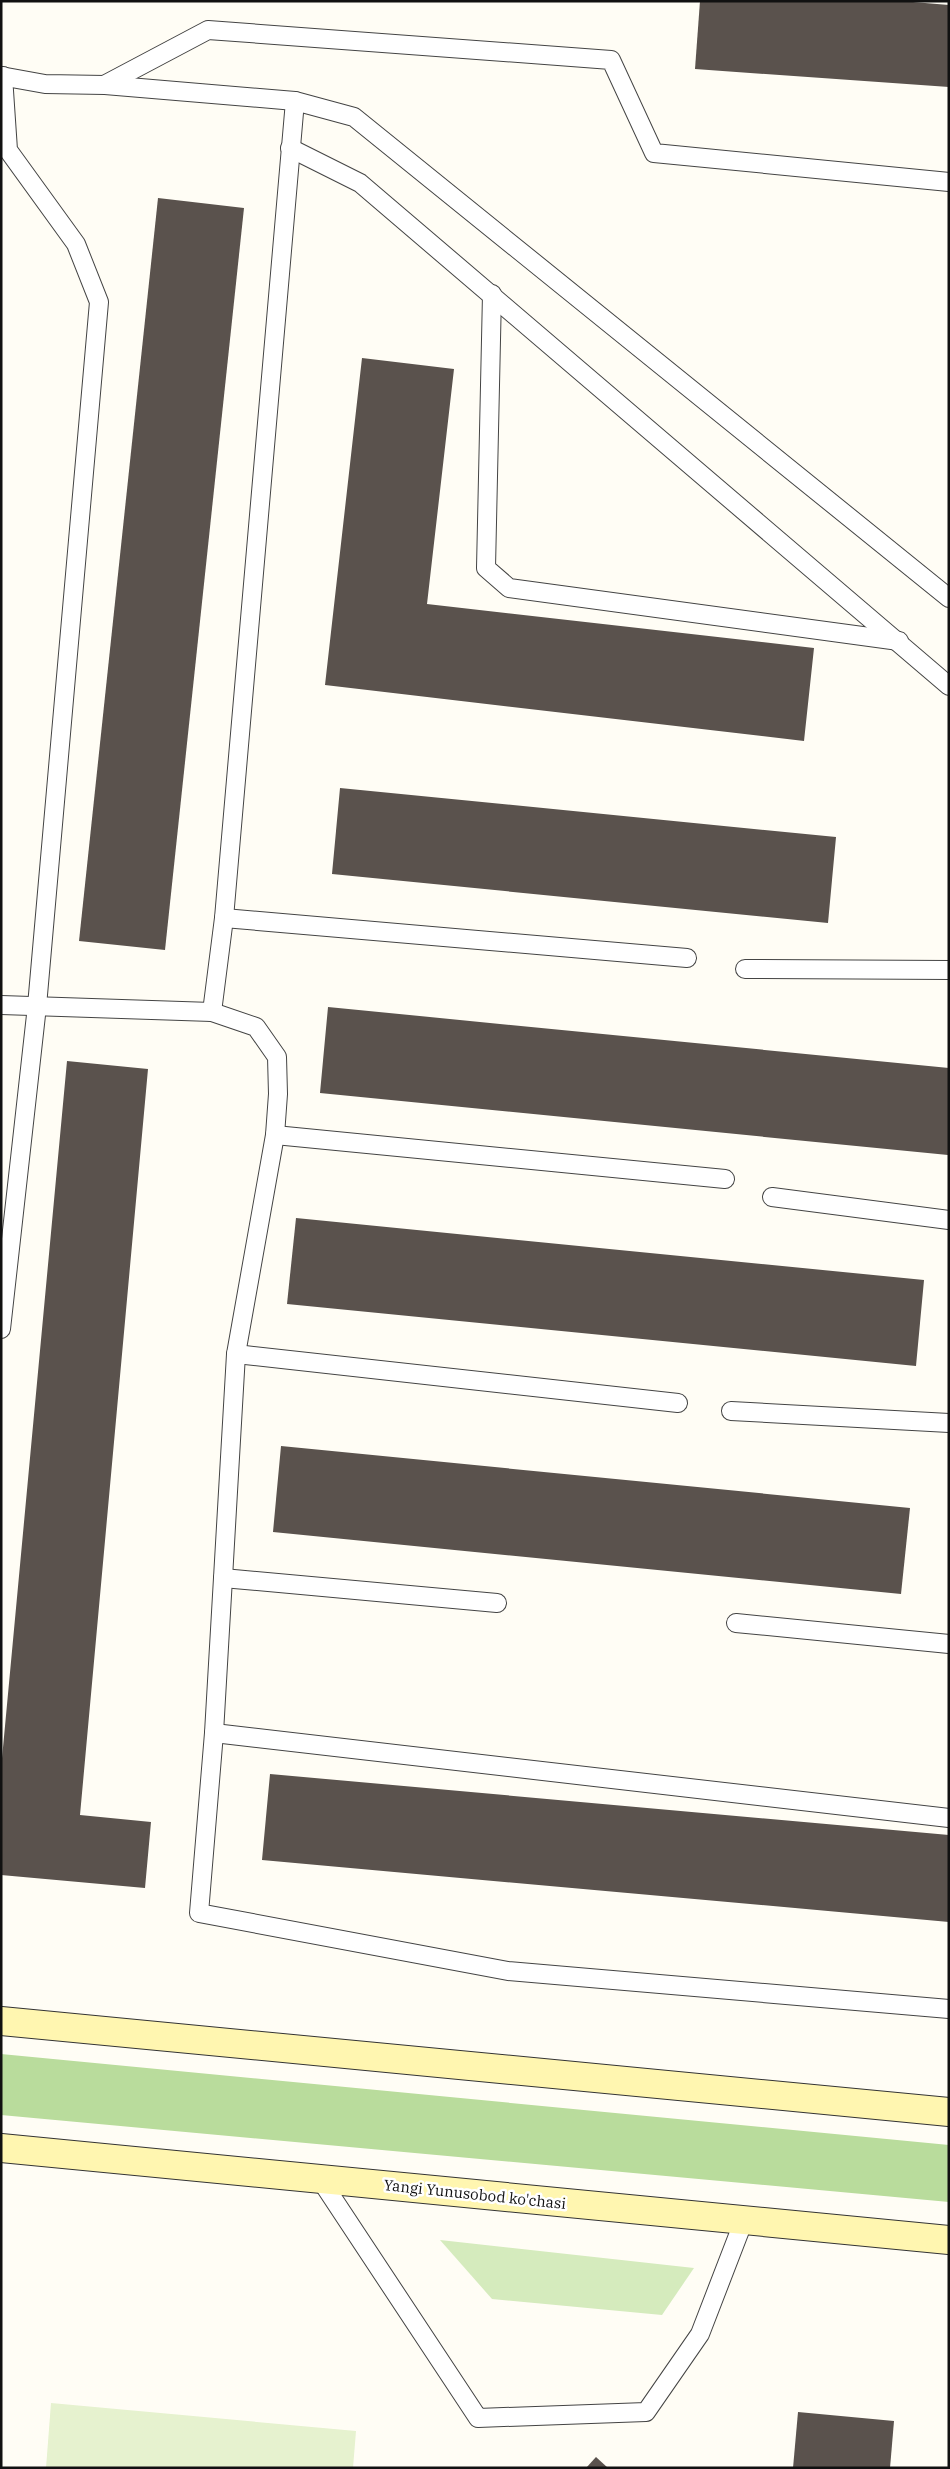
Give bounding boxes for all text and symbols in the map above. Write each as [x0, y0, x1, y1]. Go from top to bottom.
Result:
street label: Yangi Yunusobod ko'chasi [383, 2175, 567, 2213]

